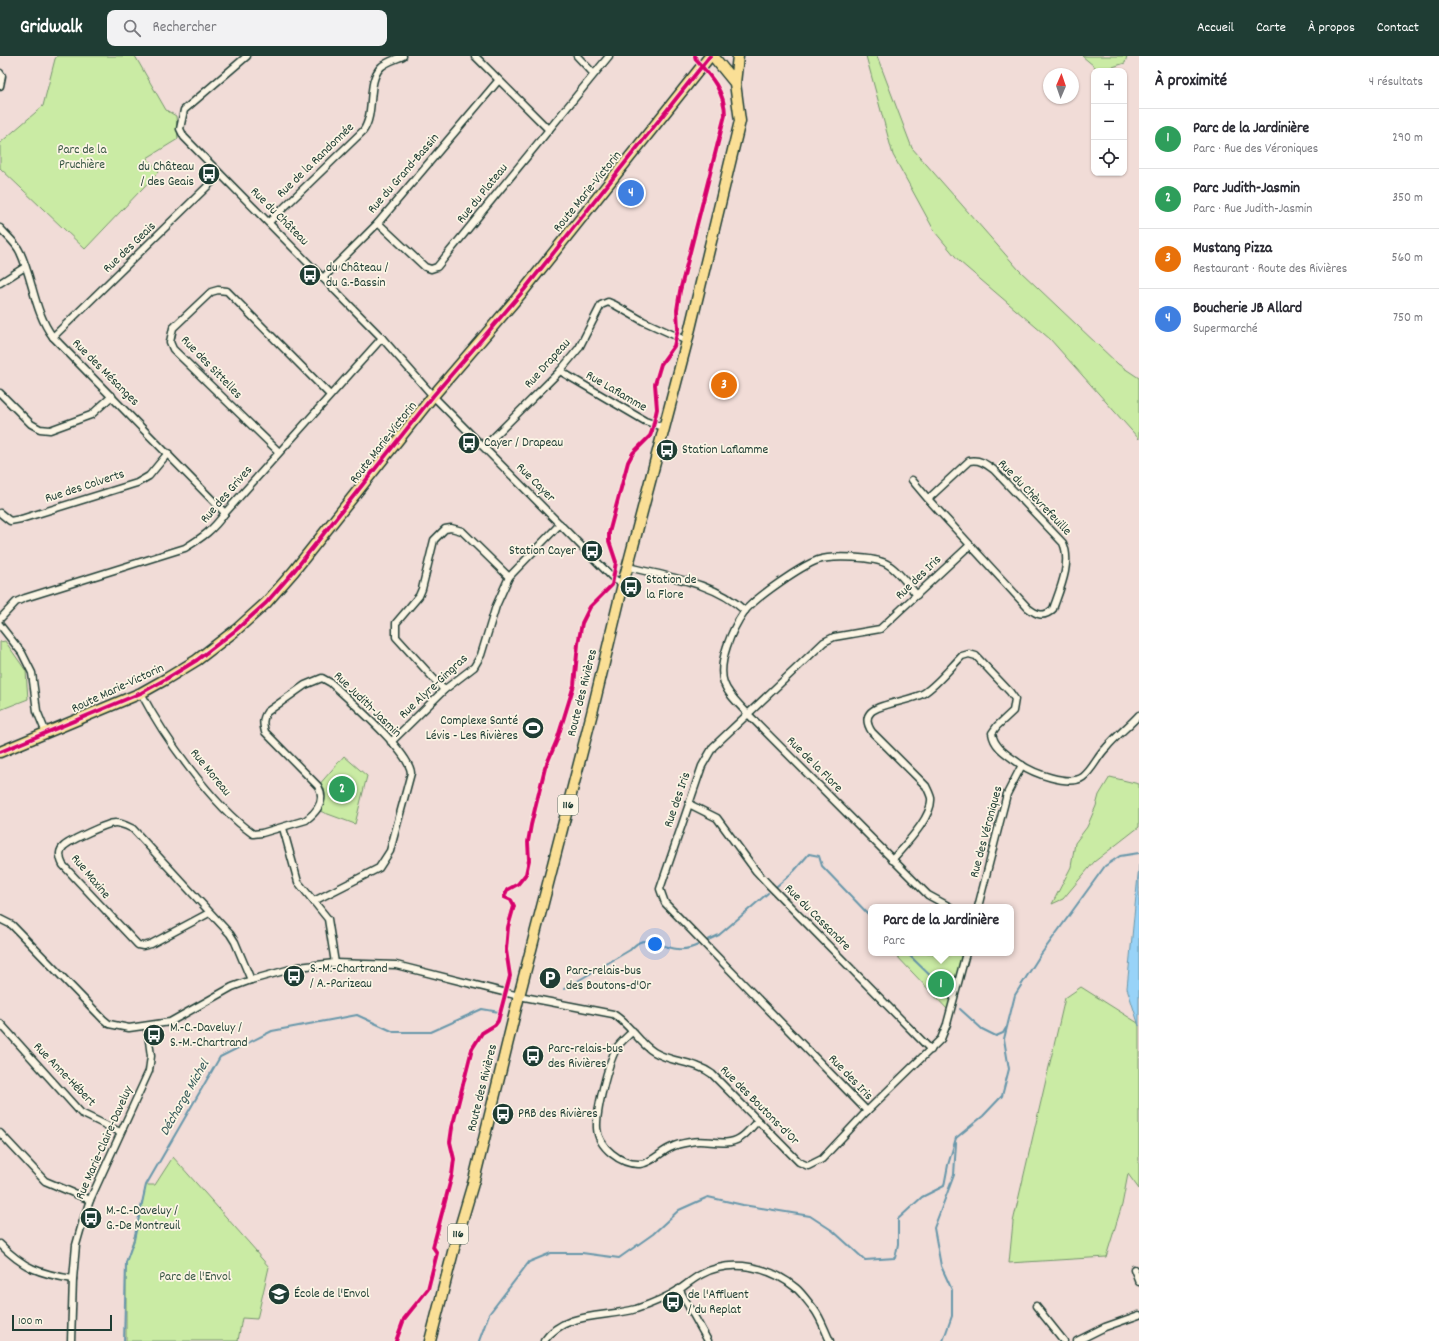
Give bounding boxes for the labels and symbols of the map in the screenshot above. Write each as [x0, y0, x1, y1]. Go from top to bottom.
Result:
north arrow [1043, 68, 1079, 104]
street label: Rue de la Randonnée [273, 119, 359, 203]
street label: Rue du Grand-Bassin [364, 130, 444, 218]
park label: Parc de la Pruchière [57, 141, 107, 175]
street label: Route Marie-Victorin [549, 147, 627, 237]
place label: du Château / des Geais [138, 158, 194, 192]
street label: Rue du Plateau [453, 160, 513, 228]
bus stop icon: du Château / des Geais [196, 161, 222, 187]
pin: 4 [618, 178, 644, 208]
street label: Rue du Château [245, 183, 313, 251]
street label: Rue des Geais [99, 218, 161, 278]
place label: du Château / du G.-Bassin [326, 259, 389, 293]
bus stop icon: du Château / du G.-Bassin [297, 262, 323, 288]
street label: Rue des Sittelles [176, 332, 246, 404]
street label: Rue des Mésanges [67, 335, 143, 411]
street label: Rue Drapeau [520, 335, 576, 393]
street label: Rue Laflamme [582, 367, 651, 417]
pin: 3 [711, 370, 737, 400]
street label: Route Marie-Victorin [346, 398, 422, 488]
bus stop icon: Cayer / Drapeau [456, 430, 482, 456]
place label: Cayer / Drapeau [484, 434, 563, 453]
bus stop icon: Station Laflamme [654, 437, 680, 463]
place label: Station Laflamme [682, 441, 768, 460]
street label: Rue du Chèvrefeuille [993, 456, 1076, 541]
street label: Rue Cayer [511, 459, 559, 507]
street label: Rue des Grives [196, 462, 258, 528]
street label: Rue des Colverts [43, 465, 127, 509]
bus stop icon: Station Cayer [579, 538, 605, 564]
place label: Station Cayer [509, 542, 576, 561]
street label: Rue des Iris [892, 551, 946, 605]
place label: Station de la Flore [646, 571, 697, 605]
bus stop icon: Station de la Flore [618, 574, 644, 600]
street label: Route des Rivières [563, 647, 603, 739]
street label: Rue Alyre-Gingras [395, 650, 473, 724]
street label: Route Marie-Victorin [69, 659, 167, 719]
street label: Rue Judith-Jasmin [329, 668, 405, 742]
place label: Complexe Santé Lévis - Les Rivières [426, 712, 518, 746]
sports icon: Complexe Santé Lévis - Les Rivières [520, 715, 546, 741]
street label: Rue de la Flore [782, 733, 847, 798]
street label: Rue Moreau [185, 745, 235, 801]
street label: Rue des Iris [660, 770, 696, 830]
pin: 2 [329, 774, 355, 804]
street label: Rue des Véroniques [966, 784, 1008, 880]
road number: 116 [558, 795, 578, 815]
street label: Rue Maxine [66, 850, 115, 904]
street label: Rue du Cassandre [779, 880, 855, 956]
your location [645, 934, 665, 954]
place label: S.-M.-Chartrand / A.-Parizeau [310, 960, 388, 994]
place label: Parc-relais-bus des Boutons-d'Or [566, 962, 651, 996]
bus stop icon: S.-M.-Chartrand / A.-Parizeau [281, 963, 307, 989]
parking icon: Parc-relais-bus des Boutons-d'Or [537, 965, 563, 991]
pin: 1 [928, 969, 954, 999]
place label: M.-C.-Daveluy / S.-M.-Chartrand [170, 1019, 248, 1053]
bus stop icon: M.-C.-Daveluy / S.-M.-Chartrand [141, 1022, 167, 1048]
street label: Rue Anne-Hébert [28, 1038, 100, 1112]
place label: Parc-relais-bus des Rivières [548, 1040, 623, 1074]
street label: Route des Rivières [463, 1042, 503, 1134]
bus stop icon: Parc-relais-bus des Rivières [520, 1043, 546, 1069]
street label: Rue des Iris [823, 1051, 877, 1105]
water label: Décharge Michel [155, 1055, 216, 1140]
street label: Rue des Boutons-d'Or [715, 1062, 803, 1150]
street label: Rue Marie-Claire-Daveluy [71, 1082, 139, 1203]
bus stop icon: PRB des Rivières [490, 1101, 516, 1127]
place label: PRB des Rivières [518, 1105, 598, 1124]
place label: M.-C.-Daveluy / G.-De Montreuil [106, 1202, 180, 1236]
bus stop icon: M.-C.-Daveluy / G.-De Montreuil [78, 1205, 104, 1231]
road number: 116 [448, 1224, 468, 1244]
park label: Parc de l'Envol [159, 1268, 231, 1287]
school or university icon: École de l'Envol [266, 1281, 292, 1307]
place label: École de l'Envol [294, 1285, 369, 1304]
place label: de l'Affluent / du Replat [688, 1286, 749, 1320]
bus stop icon: de l'Affluent / du Replat [660, 1289, 686, 1315]
scale bar [12, 1313, 112, 1332]

